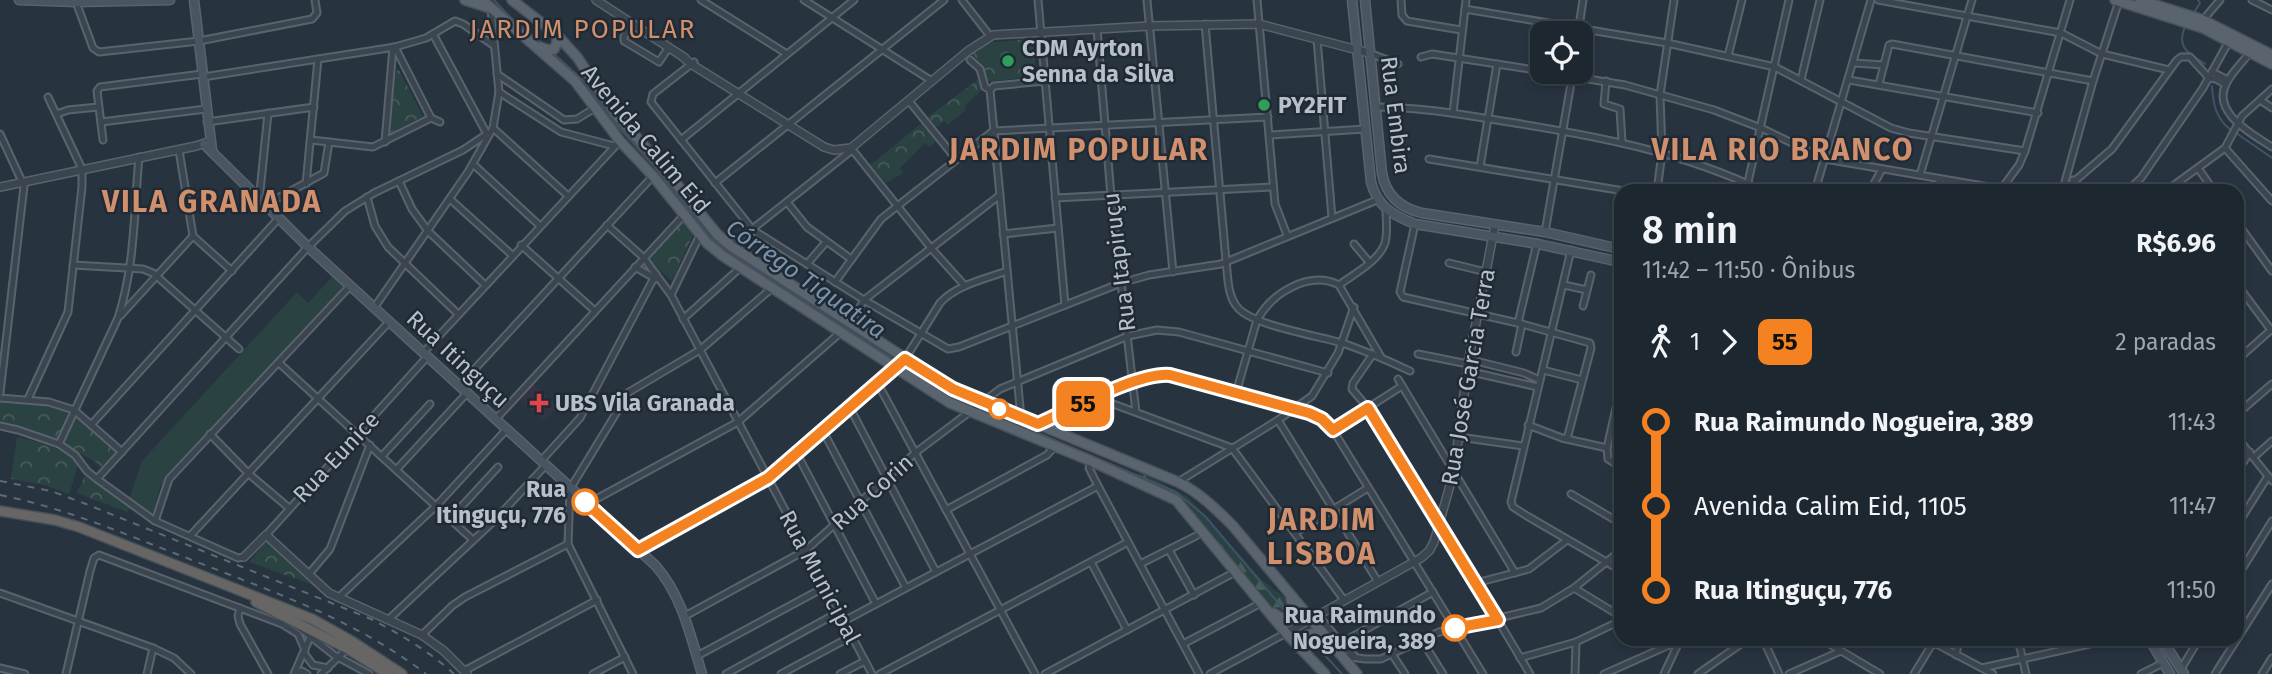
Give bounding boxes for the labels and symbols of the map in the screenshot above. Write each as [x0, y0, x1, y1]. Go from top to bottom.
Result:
district label: JARDIM POPULAR [469, 14, 697, 45]
place label: CDM Ayrton Senna da Silva [1022, 34, 1174, 88]
marker: CDM Ayrton Senna da Silva [1000, 53, 1016, 69]
street label: Rua Embira [1375, 55, 1417, 175]
street label: Avenida Calim Eid [576, 59, 716, 219]
place label: PY2FIT [1278, 91, 1347, 119]
marker: PY2FIT [1256, 97, 1272, 113]
district label: JARDIM POPULAR [948, 132, 1209, 168]
district label: VILA RIO BRANCO [1650, 132, 1915, 168]
district label: VILA GRANADA [101, 184, 322, 220]
street label: Rua Itapiruçu [1097, 191, 1141, 333]
water label: Córrego Tiquatira [721, 214, 891, 344]
street label: Rua José Garcia Terra [1435, 266, 1501, 488]
street label: Rua Itinguçu [401, 304, 515, 414]
line badge: 55 [1052, 381, 1114, 427]
place label: UBS Vila Granada [555, 389, 735, 417]
marker: UBS Vila Granada [529, 393, 549, 413]
unlabelled marker [989, 399, 1009, 419]
street label: Rua Eunice [287, 406, 385, 508]
street label: Rua Corin [825, 448, 919, 536]
place label: Rua Itinguçu, 776 [436, 475, 566, 530]
marker: Rua Itinguçu, 776 [572, 489, 598, 515]
district label: JARDIM LISBOA [1266, 502, 1377, 572]
street label: Rua Municipal [773, 505, 867, 649]
place label: Rua Raimundo Nogueira, 389 [1284, 601, 1436, 655]
marker: Rua Raimundo Nogueira, 389 [1442, 615, 1468, 641]

